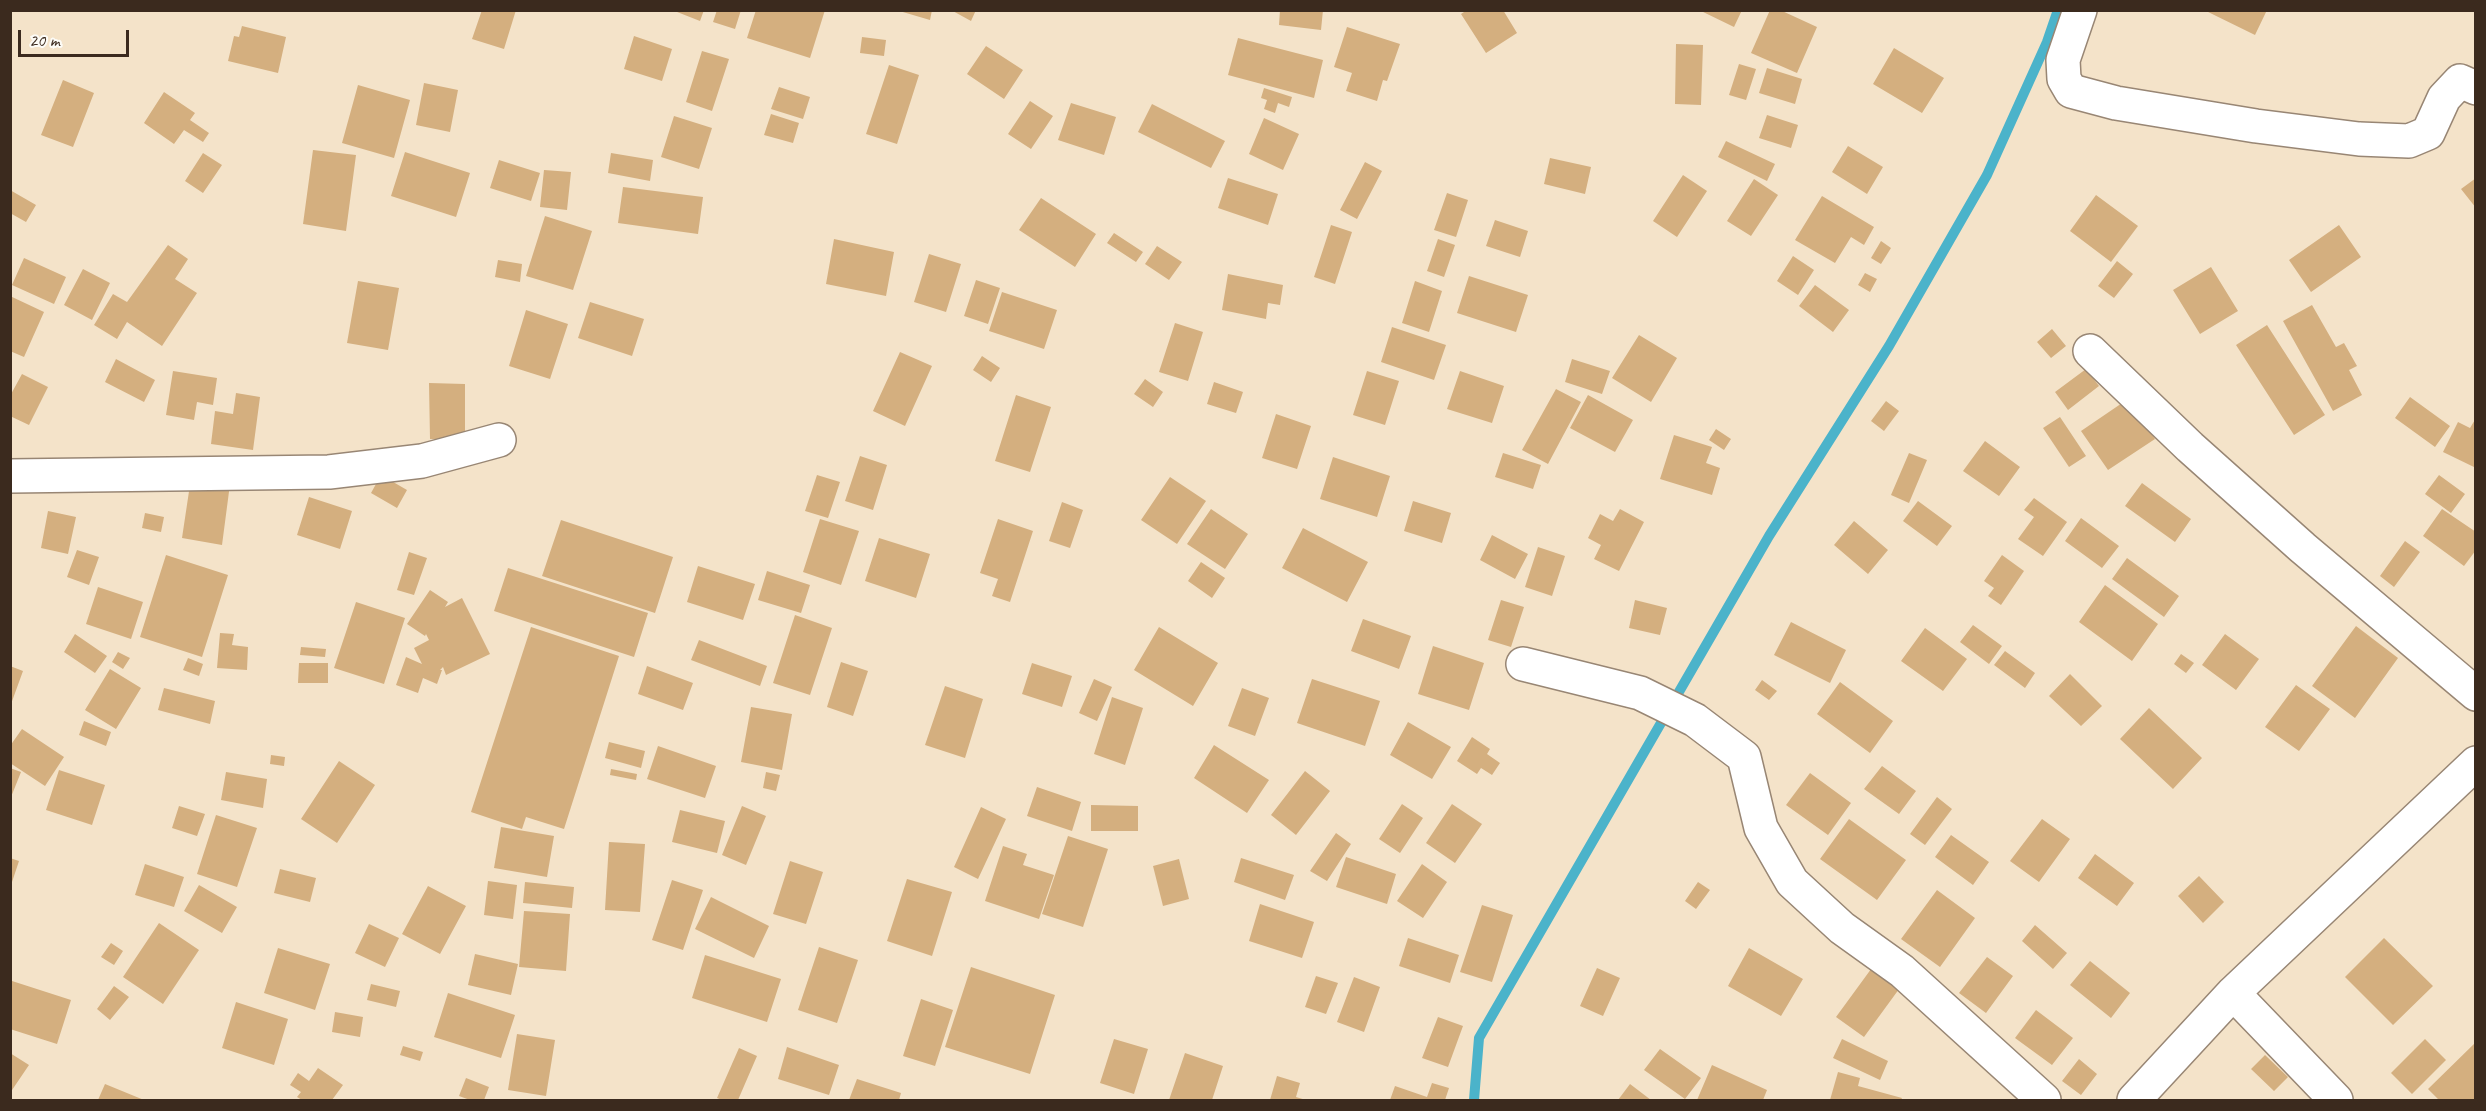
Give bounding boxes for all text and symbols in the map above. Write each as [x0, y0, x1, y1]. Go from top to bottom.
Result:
scale bar [21, 18, 132, 56]
text: 20 m [29, 29, 60, 51]

